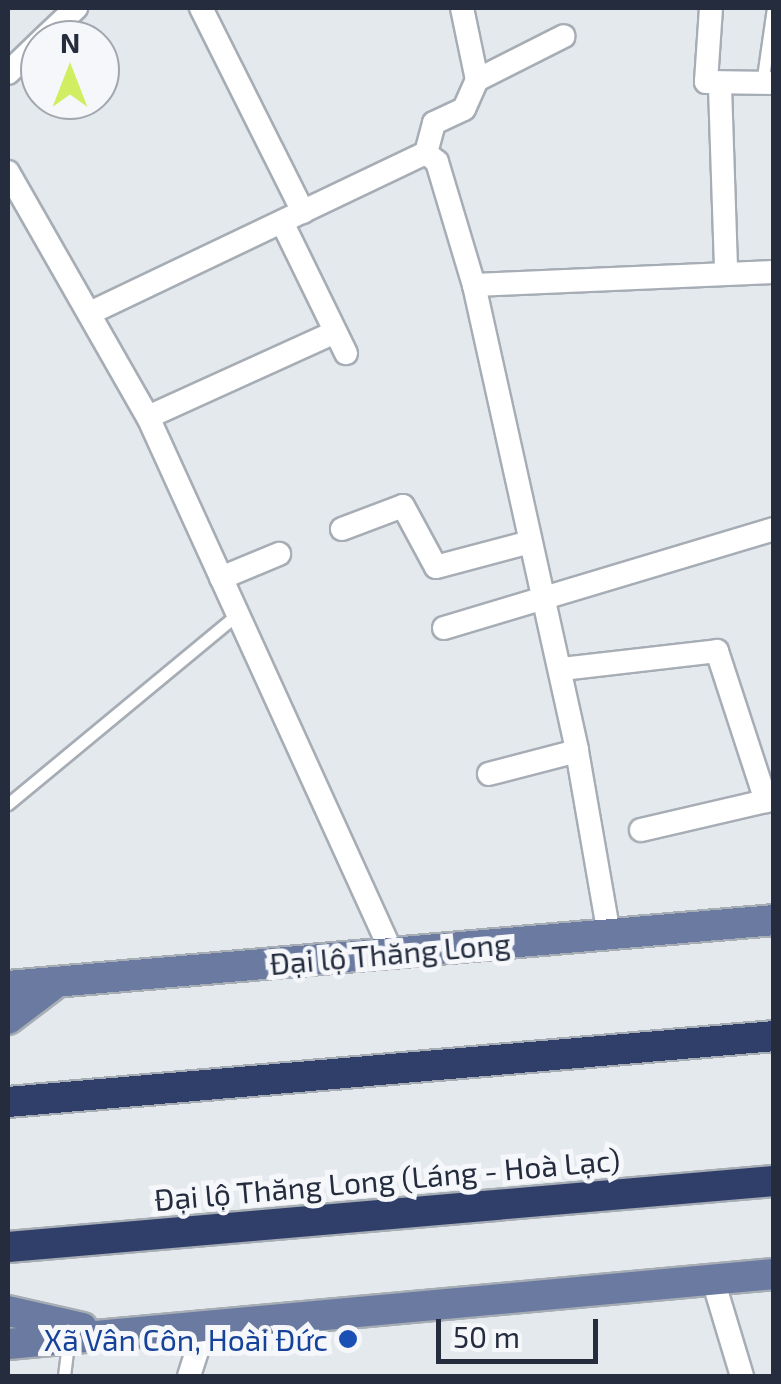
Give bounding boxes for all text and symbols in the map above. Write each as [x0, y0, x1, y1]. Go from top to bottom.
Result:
north arrow [20, 20, 120, 120]
text: N [60, 25, 80, 59]
street label: Đại lộ Thăng Long [268, 925, 512, 981]
street label: Đại lộ Thăng Long (Láng - Hoà Lạc) [152, 1141, 622, 1217]
scale bar [441, 1299, 604, 1361]
text: 50 m [453, 1318, 520, 1354]
place label: Xã Vân Côn, Hoài Đức [43, 1321, 328, 1357]
marker: Xã Vân Côn, Hoài Đức [337, 1328, 359, 1350]

